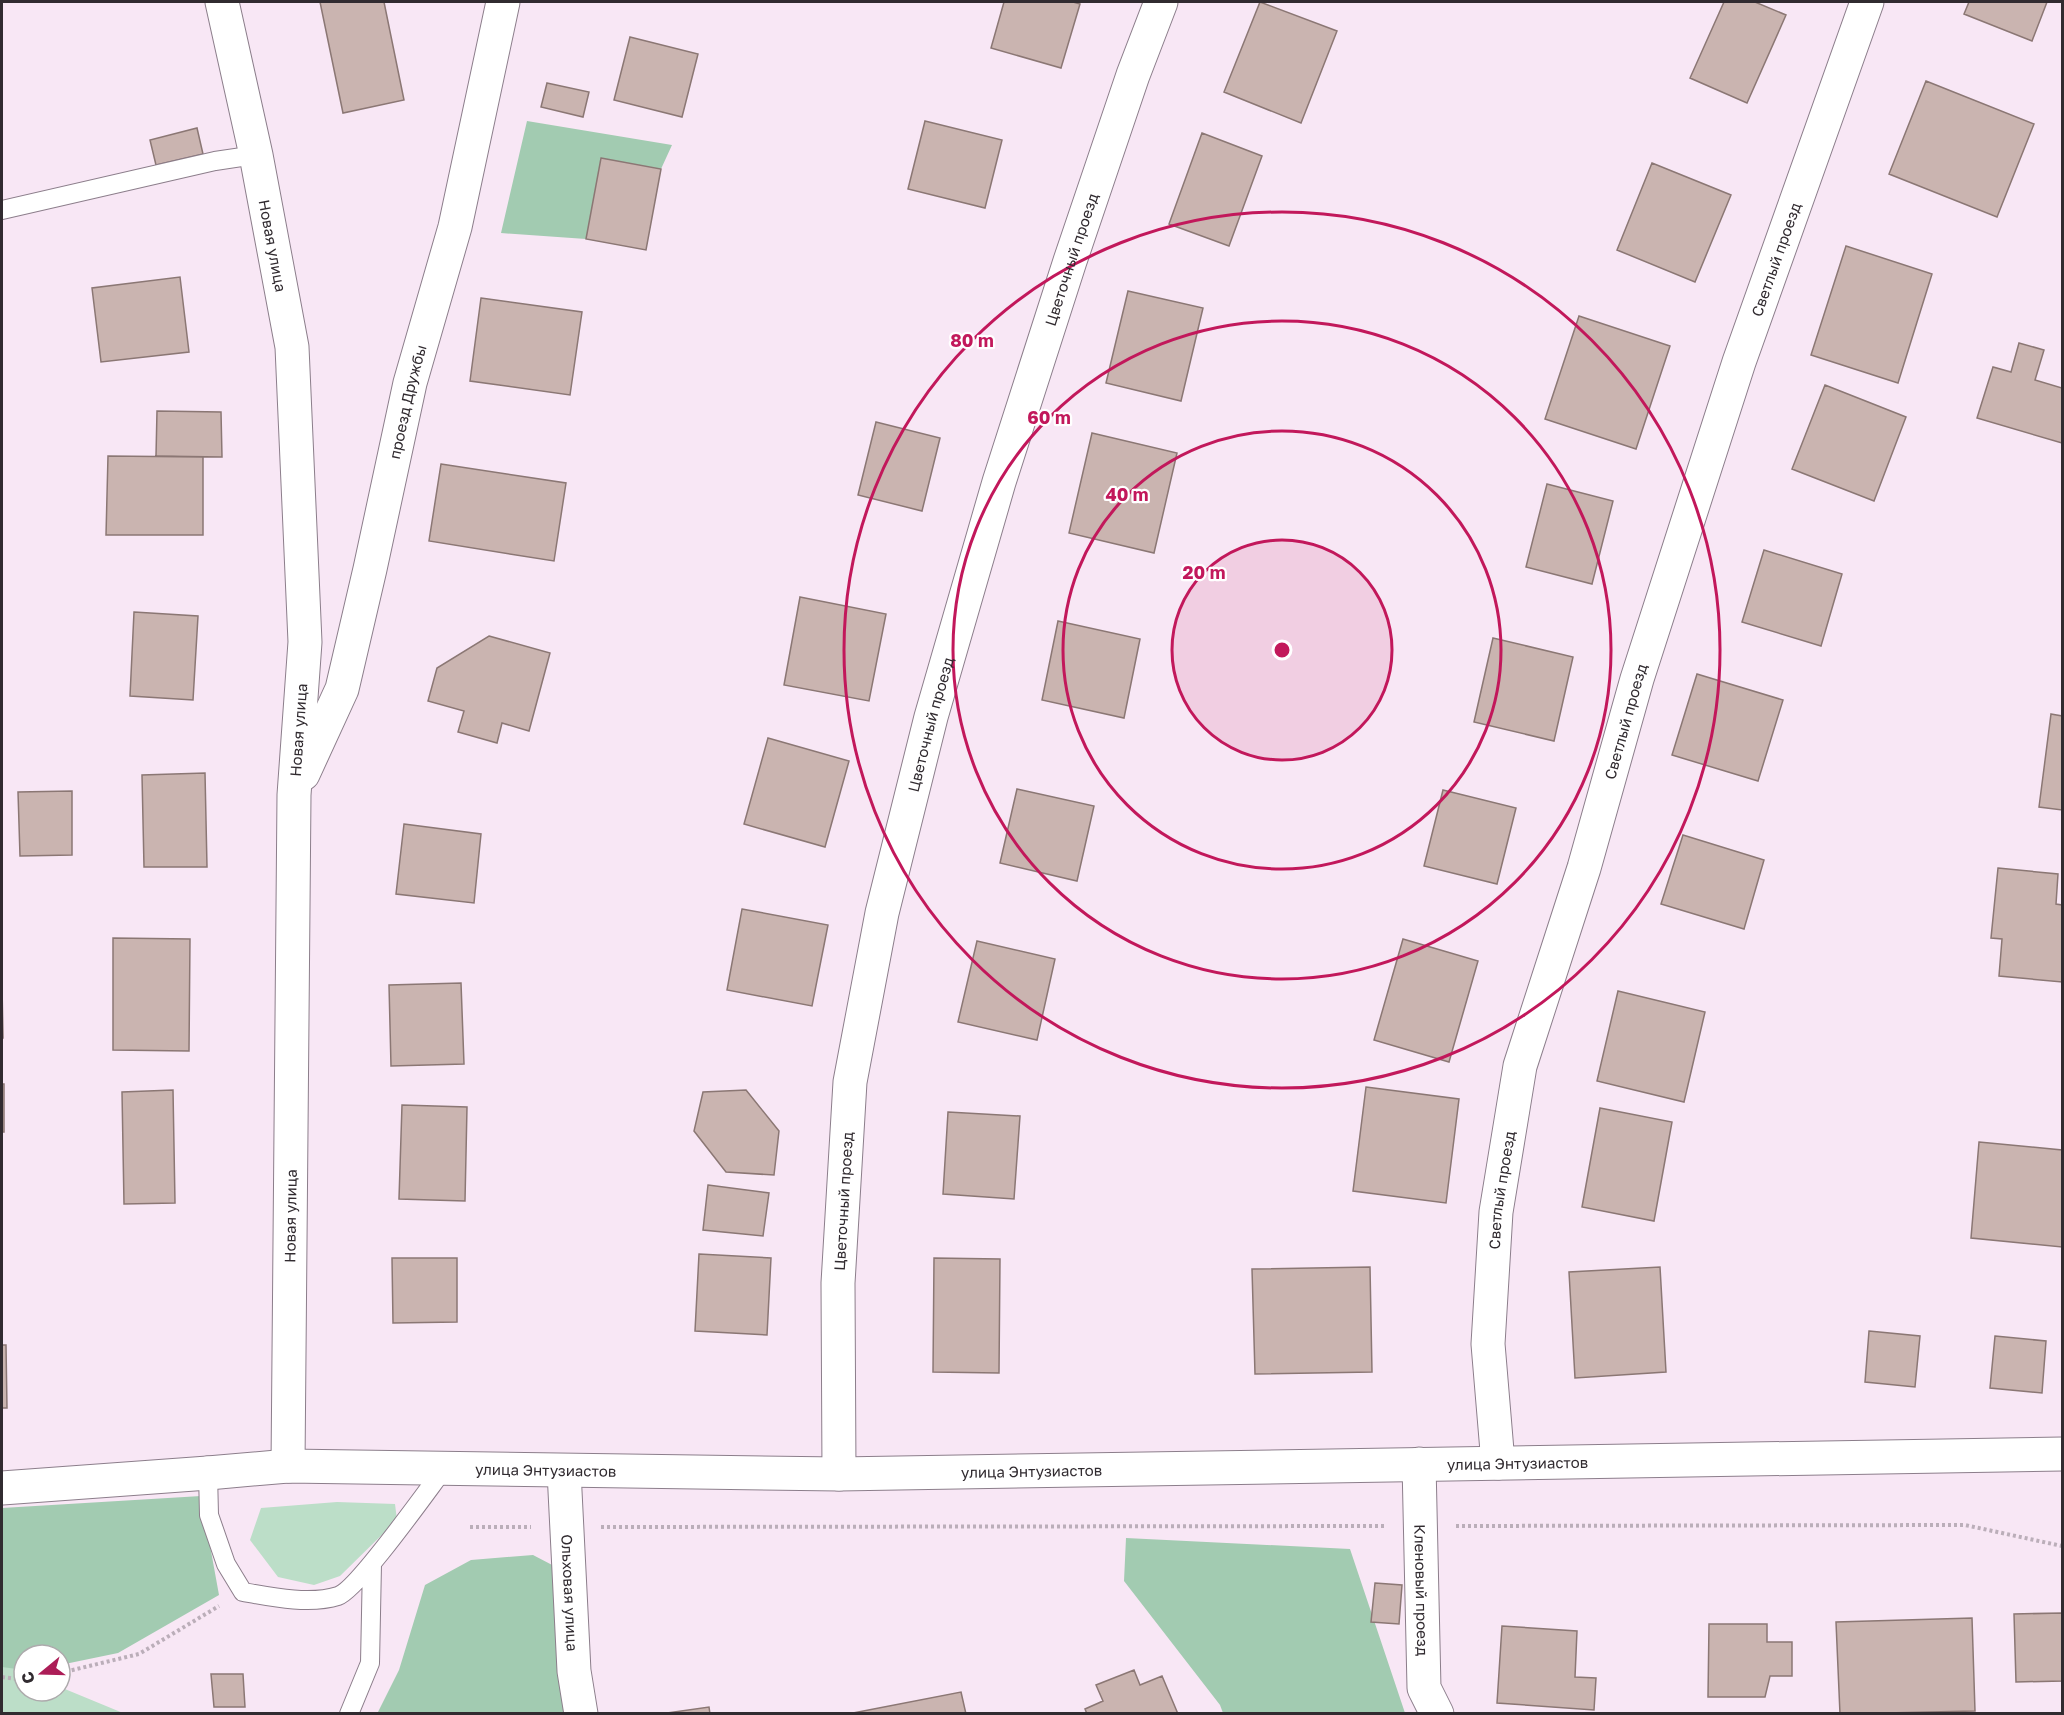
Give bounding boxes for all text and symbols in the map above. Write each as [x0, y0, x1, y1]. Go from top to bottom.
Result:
street label: Цветочный проезд [1041, 191, 1101, 328]
street label: Новая улица [256, 198, 290, 293]
street label: Светлый проезд [1747, 200, 1804, 319]
text: 80 m [950, 329, 994, 351]
street label: проезд Дружбы [385, 343, 430, 461]
text: 60 m [1027, 406, 1071, 428]
text: 40 m [1105, 483, 1149, 505]
text: 20 m [1183, 561, 1225, 583]
centre of rings [1272, 640, 1292, 660]
street label: Цветочный проезд [904, 655, 957, 794]
street label: Светлый проезд [1600, 661, 1650, 781]
street label: Новая улица [286, 683, 310, 777]
street label: Светлый проезд [1485, 1129, 1518, 1250]
street label: Цветочный проезд [830, 1131, 856, 1271]
street label: Новая улица [280, 1169, 300, 1263]
street label: улица Энтузиастов [1447, 1453, 1588, 1473]
street label: улица Энтузиастов [475, 1460, 616, 1480]
street label: улица Энтузиастов [961, 1461, 1102, 1481]
street label: Кленовый проезд [1411, 1524, 1432, 1656]
street label: Ольховая улица [558, 1534, 582, 1652]
north arrow [12, 1643, 72, 1703]
text: С [17, 1669, 39, 1687]

